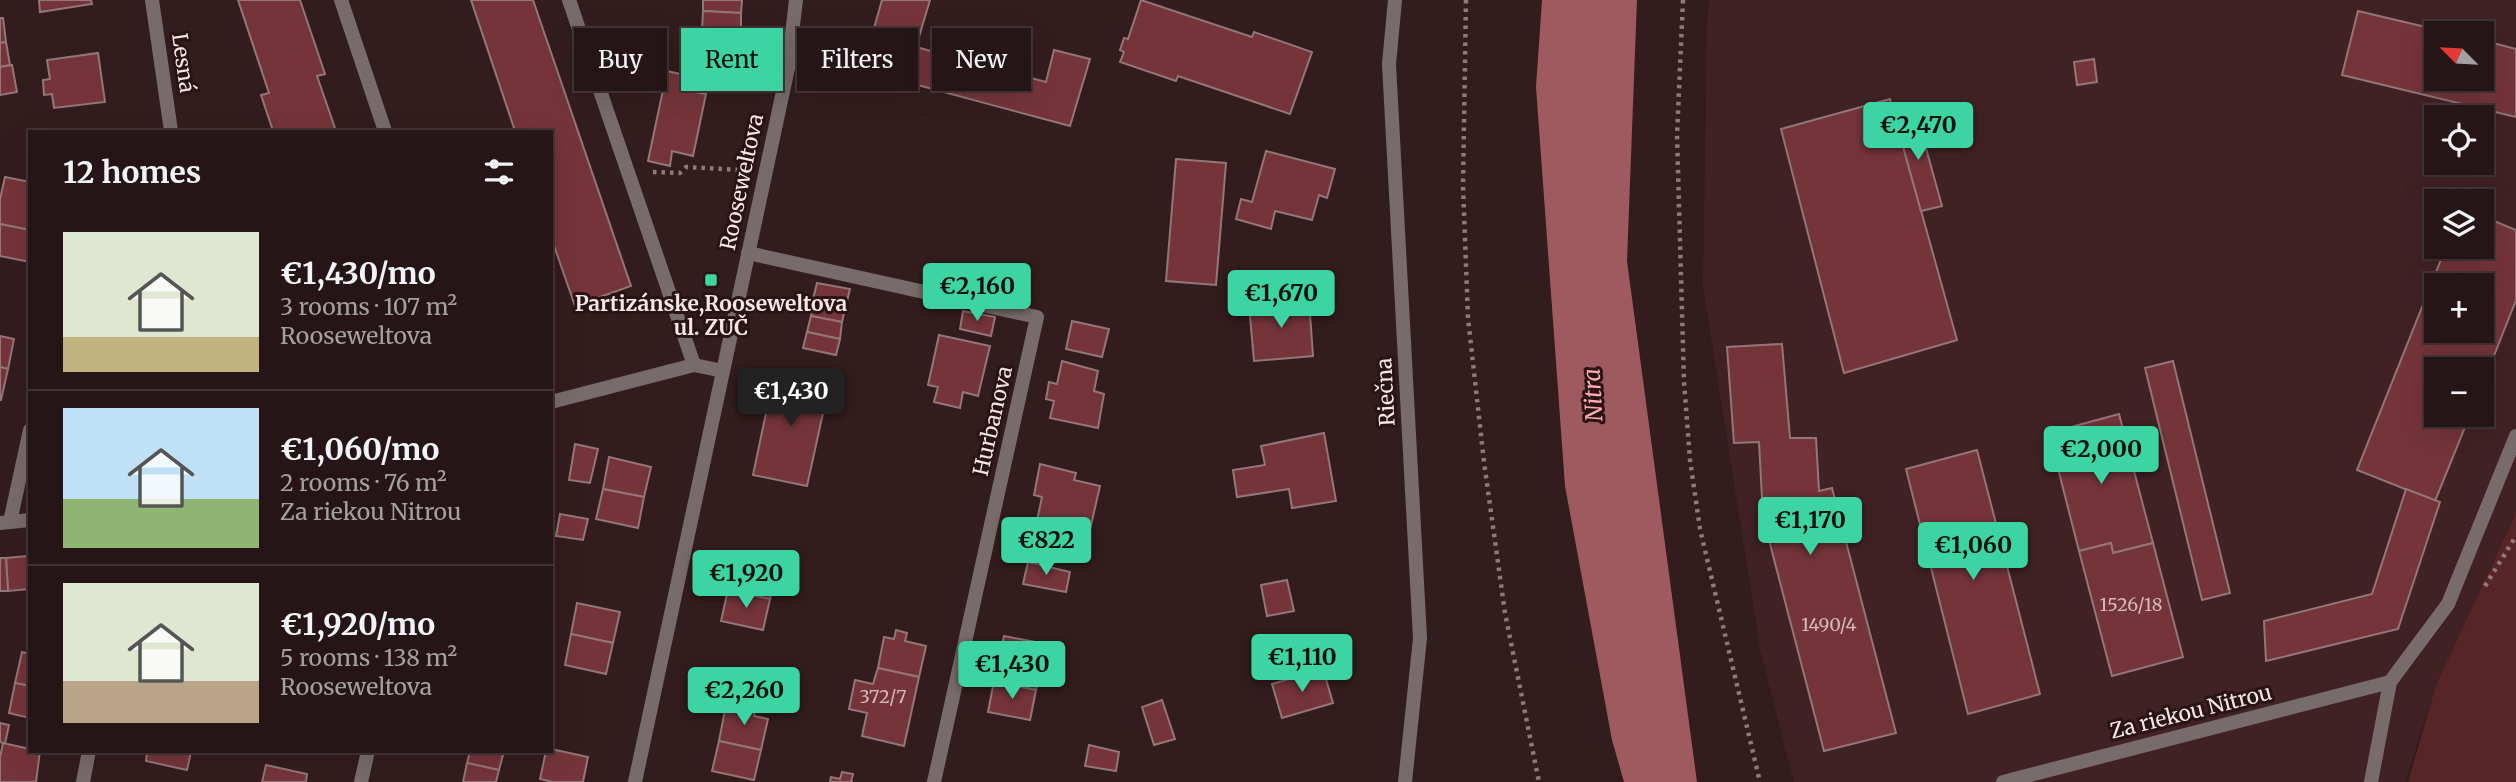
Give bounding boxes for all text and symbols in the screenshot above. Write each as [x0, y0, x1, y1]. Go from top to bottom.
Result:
north arrow [2424, 21, 2494, 91]
map controls [2424, 21, 2494, 427]
chip: Buy [574, 28, 667, 91]
chip: Rent [681, 28, 783, 91]
chip: Filters [797, 28, 918, 91]
chip: New [932, 28, 1031, 91]
street label: Lesná [166, 31, 201, 94]
pin: €2,470 [1861, 102, 1975, 162]
button: locate [2424, 105, 2494, 175]
text: €2,470 [1879, 110, 1957, 139]
street label: Rooseweltova [714, 111, 769, 253]
text: 12 homes [63, 153, 201, 191]
icon: filters [480, 153, 518, 191]
button: layers [2424, 189, 2494, 259]
text: €1,430/mo [280, 254, 436, 292]
icon: home [119, 260, 203, 344]
pin: €2,160 [920, 264, 1034, 323]
pin: €1,670 [1224, 270, 1338, 330]
text: €2,160 [939, 271, 1015, 300]
marker: Partizánske,Rooseweltova ul. ZUČ [703, 272, 719, 288]
button: + [2424, 273, 2494, 343]
text: €1,670 [1244, 278, 1318, 307]
place label: Partizánske,Rooseweltova ul. ZUČ [575, 290, 847, 341]
text: 3 rooms · 107 m² [280, 292, 457, 321]
text: Rooseweltova [280, 321, 432, 350]
street label: Riečna [1370, 357, 1401, 427]
button: − [2424, 357, 2494, 427]
street label: Hurbanova [967, 363, 1018, 478]
pin: €1,430 [734, 368, 848, 428]
water label: Nitra [1577, 368, 1608, 422]
text: €1,430 [753, 376, 829, 405]
pin: €2,000 [2044, 426, 2158, 486]
text: €1,060/mo [280, 430, 439, 468]
text: €2,000 [2060, 434, 2142, 463]
icon: home [119, 436, 203, 520]
text: 2 rooms · 76 m² [280, 468, 447, 497]
text: Za riekou Nitrou [280, 497, 462, 526]
pin: €1,170 [1753, 498, 1867, 557]
text: €1,170 [1774, 505, 1846, 534]
pin: €822 [1005, 518, 1087, 577]
pin: €1,060 [1916, 522, 2030, 582]
text: €822 [1017, 525, 1075, 554]
text: €1,060 [1934, 530, 2012, 559]
pin: €1,920 [689, 550, 803, 610]
text: €1,920 [708, 558, 784, 587]
house number: 1526/18 [2100, 593, 2162, 616]
text: €1,920/mo [280, 605, 435, 643]
icon: home [119, 611, 203, 695]
house number: 1490/4 [1801, 613, 1857, 636]
pin: €1,110 [1245, 634, 1359, 694]
pin: €1,430 [955, 642, 1069, 701]
text: €1,110 [1267, 642, 1337, 671]
text: 5 rooms · 138 m² [280, 643, 457, 672]
text: €1,430 [974, 649, 1050, 678]
pin: €2,260 [687, 668, 801, 727]
text: Rooseweltova [280, 672, 432, 701]
text: €2,260 [704, 675, 784, 704]
street label: Za riekou Nitrou [2107, 678, 2275, 745]
house number: 372/7 [859, 685, 907, 708]

